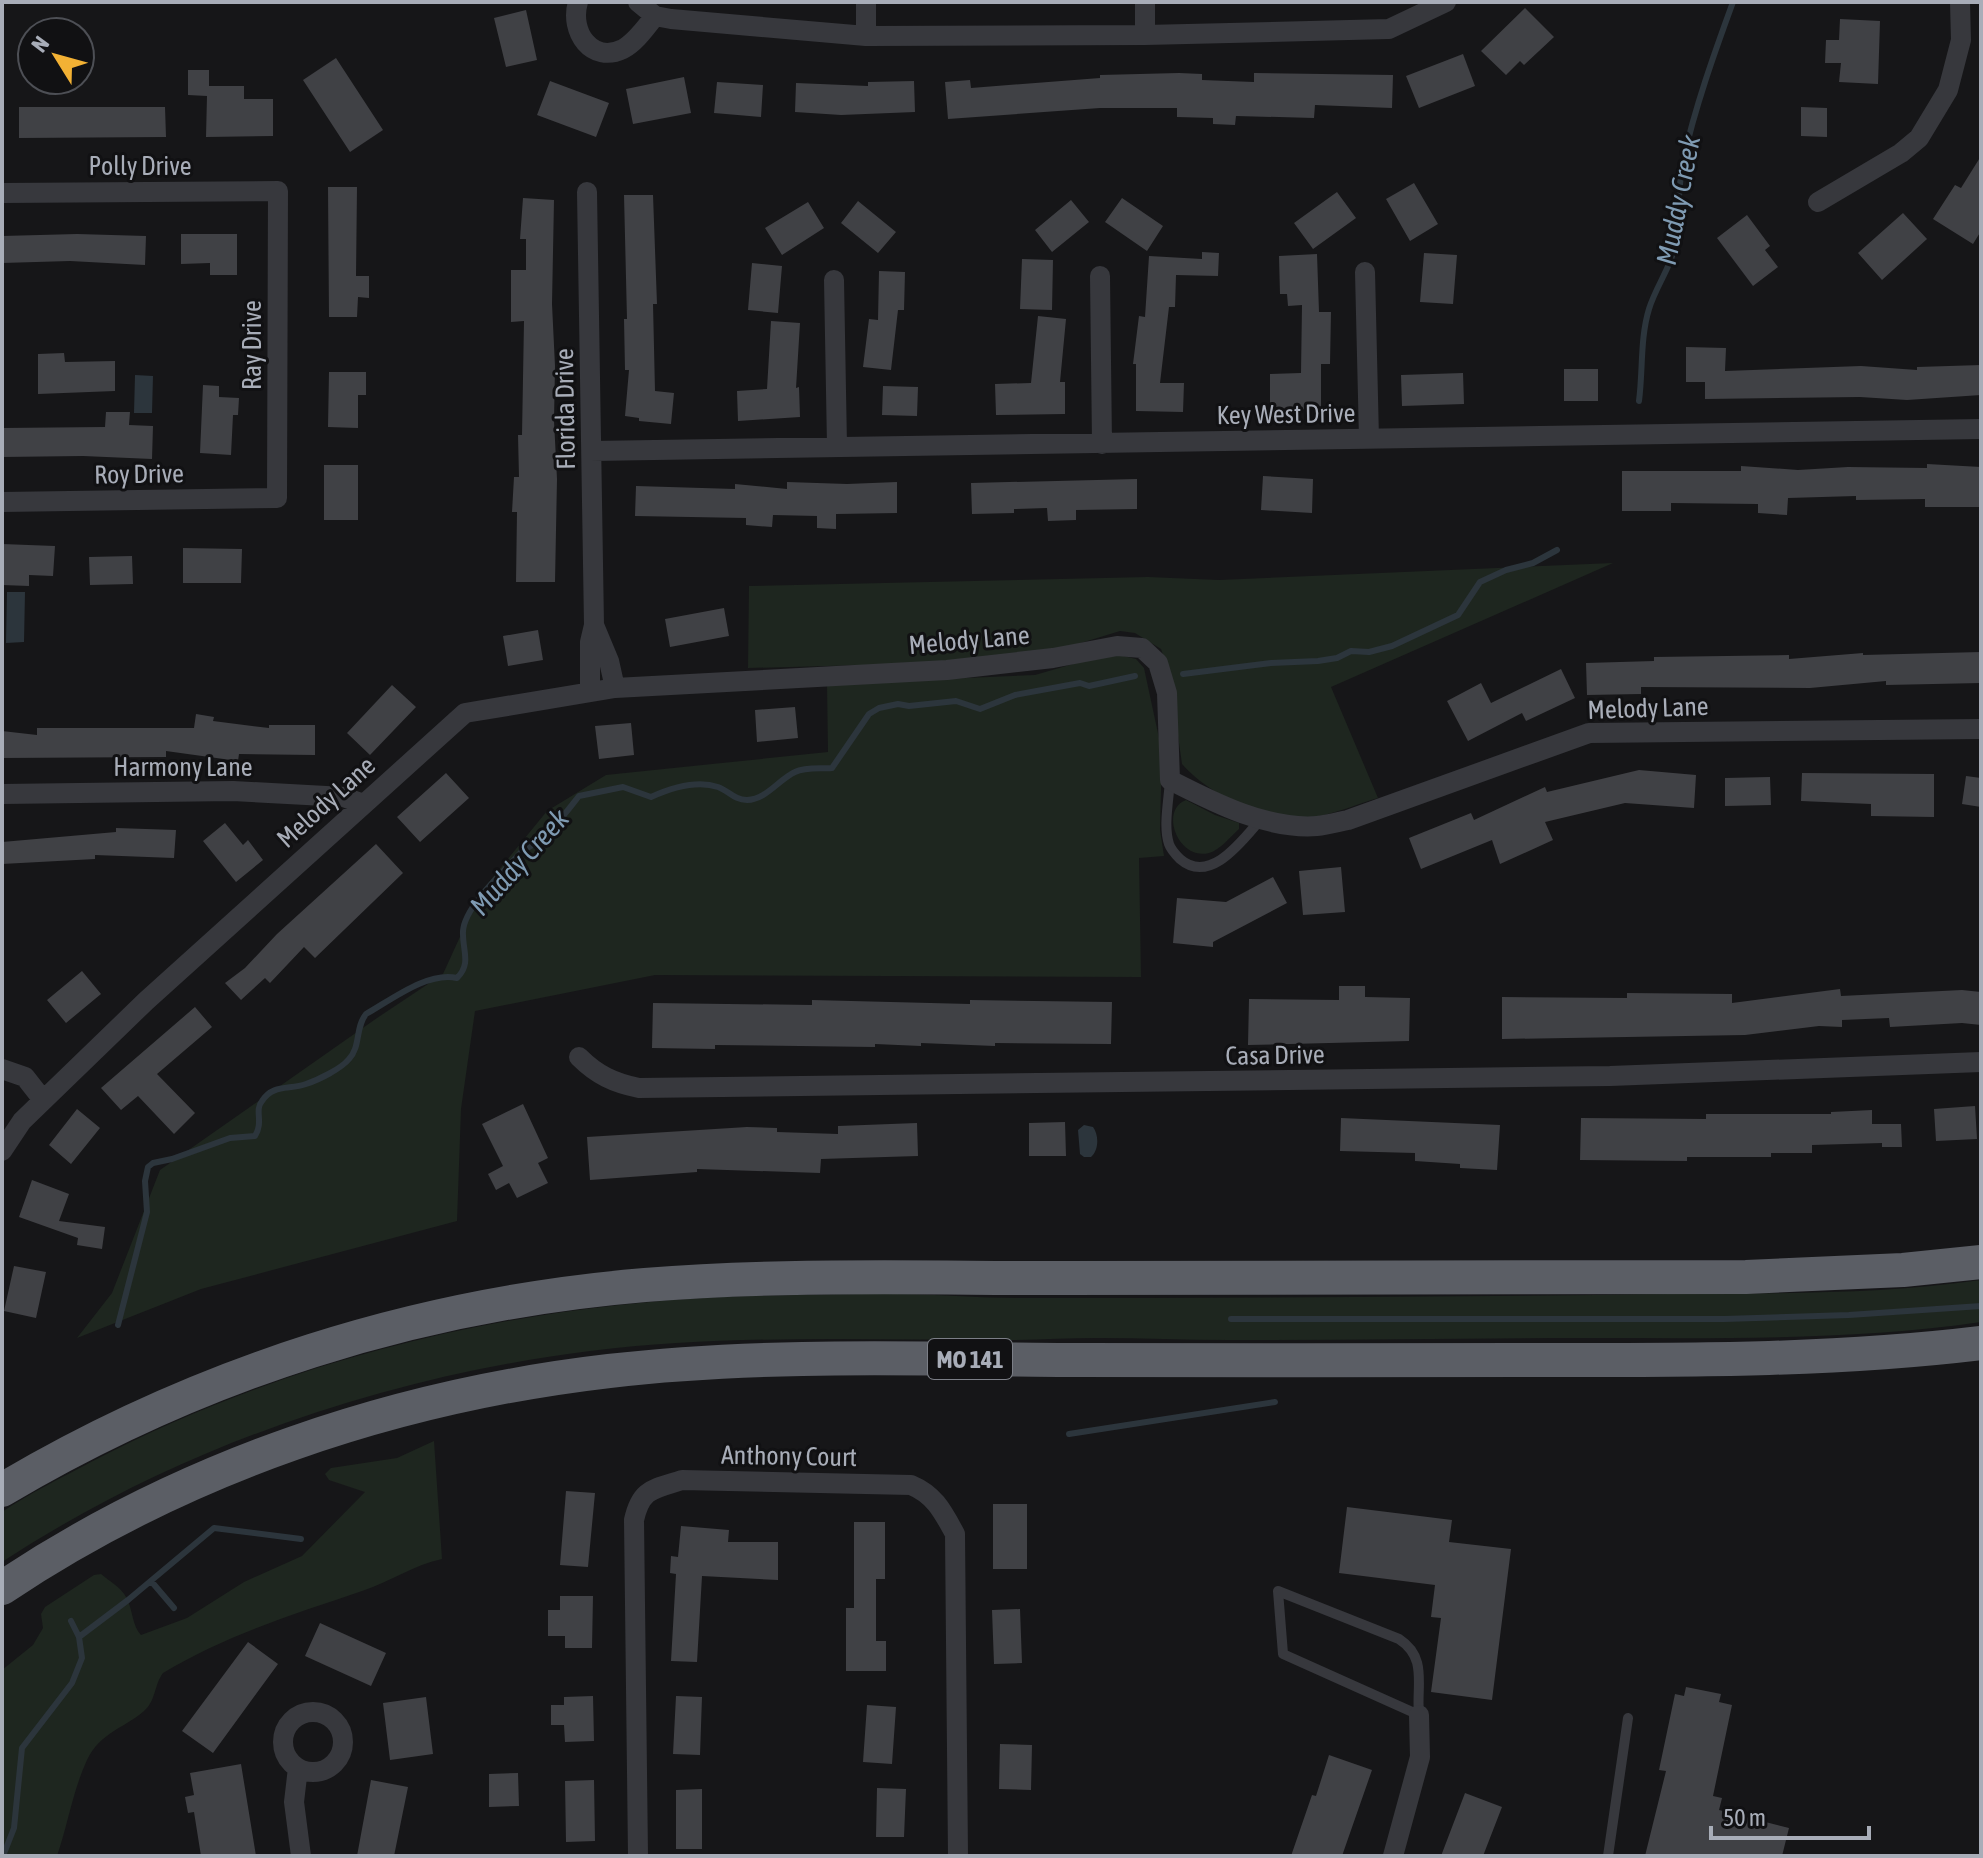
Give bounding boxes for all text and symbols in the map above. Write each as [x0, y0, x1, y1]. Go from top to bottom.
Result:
north arrow [16, 16, 96, 96]
text: N [26, 31, 54, 57]
water label: Muddy Creek [1650, 132, 1706, 268]
street label: Polly Drive [89, 151, 191, 181]
street label: Ray Drive [237, 300, 267, 390]
street label: Florida Drive [549, 348, 581, 470]
street label: Key West Drive [1216, 398, 1356, 430]
street label: Roy Drive [94, 458, 184, 490]
street label: Melody Lane [907, 620, 1031, 660]
street label: Melody Lane [1587, 691, 1709, 725]
street label: Melody Lane [271, 750, 381, 854]
street label: Harmony Lane [113, 752, 253, 782]
water label: Muddy Creek [463, 802, 575, 922]
street label: Casa Drive [1225, 1039, 1325, 1071]
road number: MO 141 [928, 1339, 1012, 1379]
street label: Anthony Court [721, 1440, 857, 1472]
scale bar [1711, 1790, 1869, 1840]
text: 50 m [1723, 1804, 1766, 1831]

